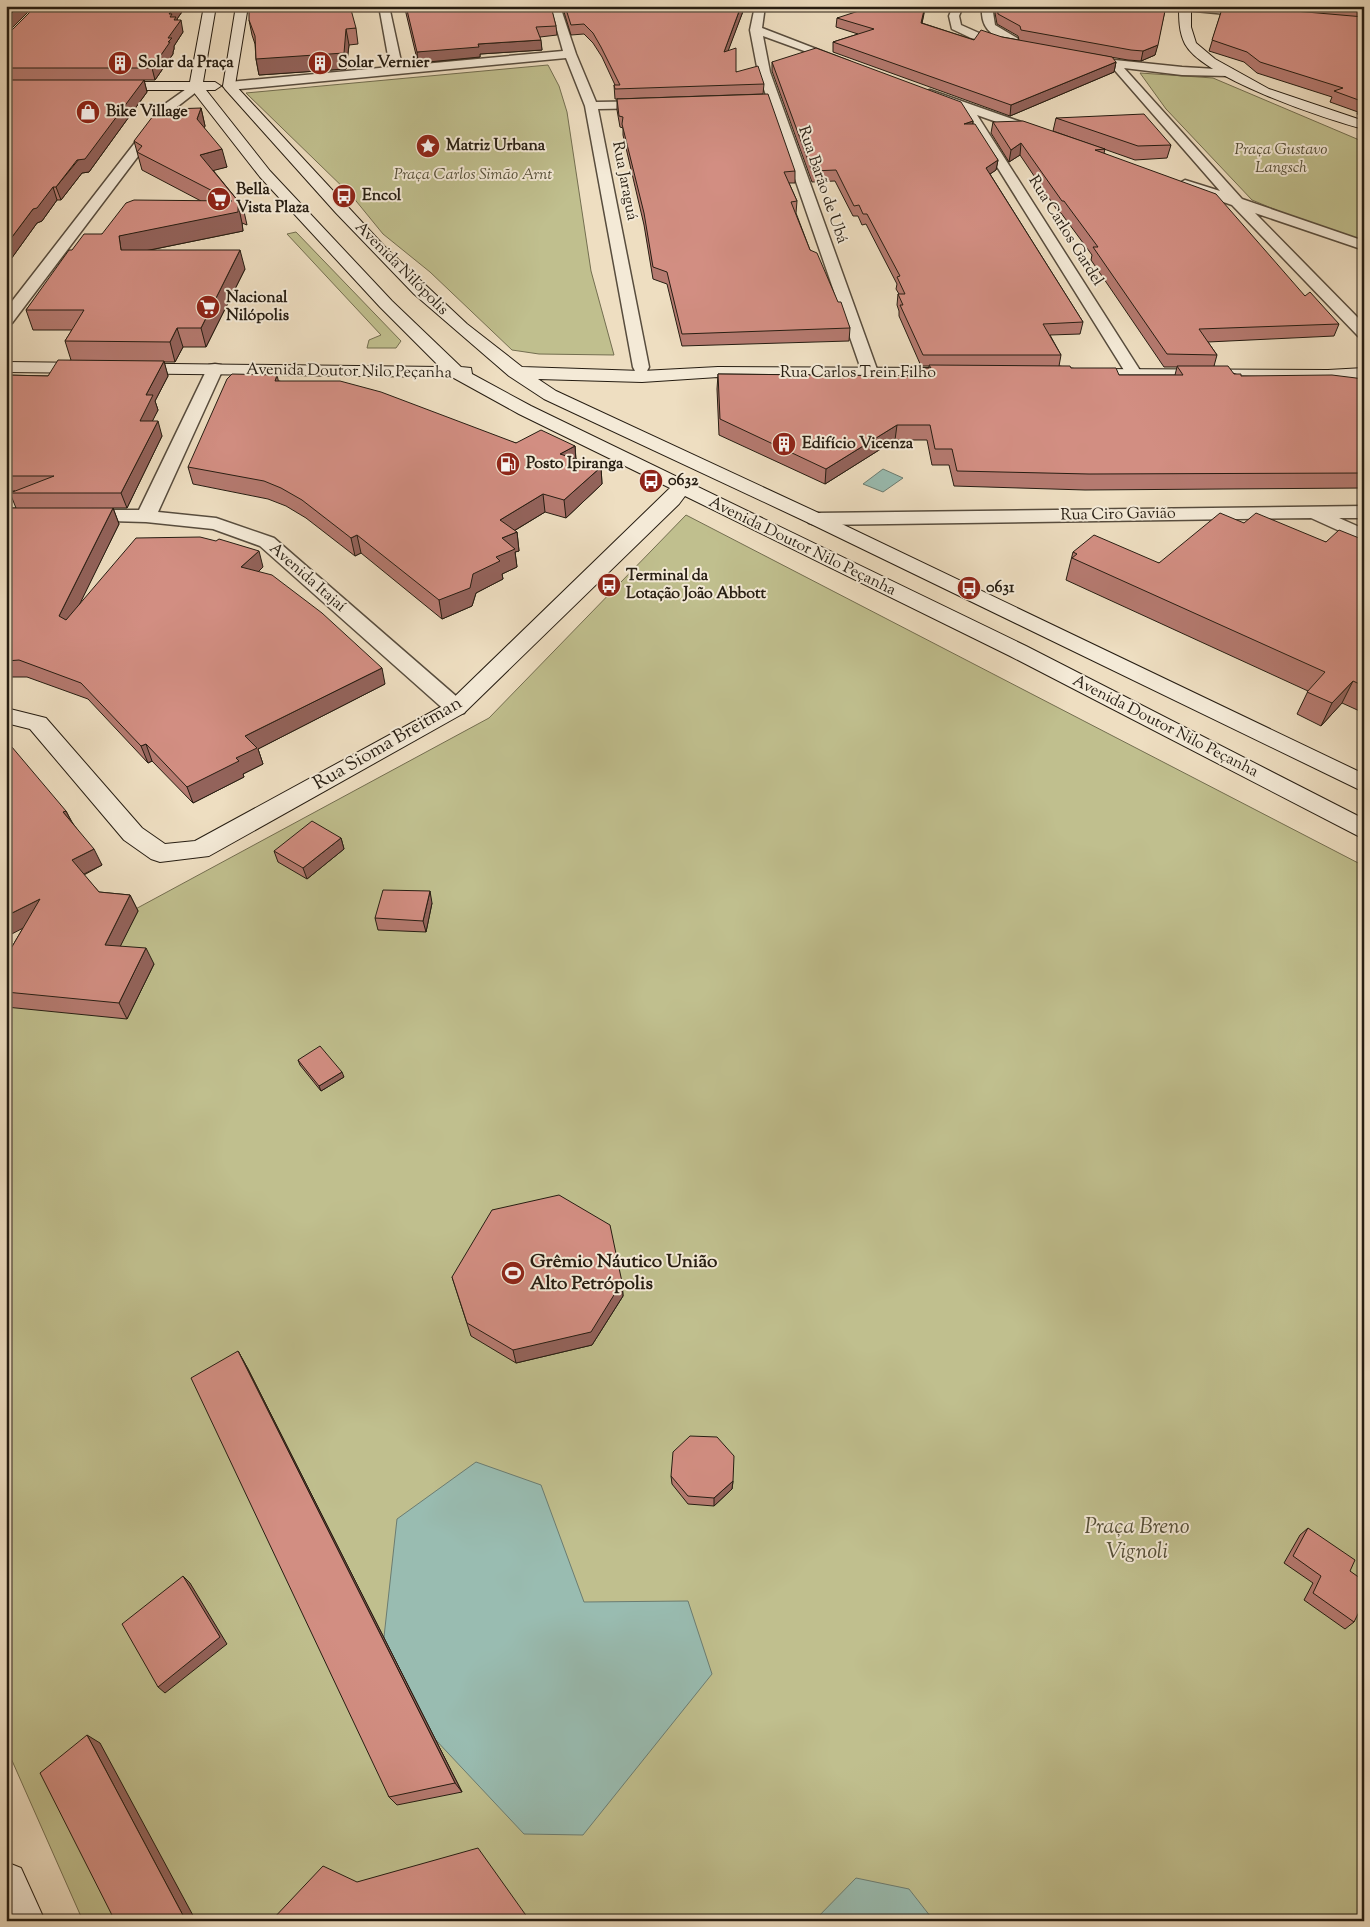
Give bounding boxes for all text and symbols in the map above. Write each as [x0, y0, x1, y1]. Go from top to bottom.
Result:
building icon: Solar da Praça [107, 50, 133, 76]
building icon: Solar Vernier [307, 50, 333, 76]
place label: Solar da Praça [138, 52, 234, 75]
place label: Solar Vernier [338, 52, 430, 75]
shop icon: Bike Village [75, 99, 101, 125]
place label: Bike Village [106, 101, 188, 124]
street label: Rua Barão de Ubá [791, 123, 853, 247]
place icon: Matriz Urbana [415, 133, 441, 159]
place label: Matriz Urbana [446, 135, 546, 158]
street label: Rua Jaraguá [605, 139, 643, 223]
park label: Praça Gustavo Langsch [1235, 139, 1327, 180]
park label: Praça Carlos Simão Arnt [394, 164, 552, 187]
street label: Rua Carlos Gardel [1022, 171, 1109, 291]
place label: Bella Vista Plaza [236, 179, 310, 220]
bus stop icon: Encol [331, 183, 357, 209]
place label: Encol [362, 185, 402, 208]
supermarket icon: Bella Vista Plaza [206, 186, 232, 212]
street label: Avenida Nilópolis [349, 217, 453, 321]
place label: Nacional Nilópolis [226, 287, 289, 328]
supermarket icon: Nacional Nilópolis [195, 294, 221, 320]
street label: Avenida Doutor Nilo Peçanha [246, 359, 453, 385]
street label: Rua Carlos Trein Filho [780, 362, 936, 385]
building icon: Edifício Vicenza [771, 431, 797, 457]
place label: Edifício Vicenza [802, 433, 914, 456]
fuel station icon: Posto Ipiranga [495, 451, 521, 477]
place label: Posto Ipiranga [526, 453, 624, 476]
bus stop icon: 0632 [638, 468, 664, 494]
place label: 0632 [668, 470, 699, 493]
street label: Avenida Doutor Nilo Peçanha [704, 492, 900, 603]
street label: Rua Ciro Gavião [1060, 502, 1176, 528]
street label: Avenida Itajaí [263, 538, 351, 618]
place label: Terminal da Lotação João Abbott [626, 565, 767, 606]
bus stop icon: Terminal da Lotação João Abbott [596, 572, 622, 598]
bus stop icon: 0631 [956, 575, 982, 601]
place label: 0631 [986, 577, 1015, 600]
street label: Avenida Doutor Nilo Peçanha [1068, 670, 1262, 784]
street label: Rua Sioma Breitman [309, 690, 467, 798]
place label: Grêmio Náutico União Alto Petrópolis [530, 1249, 718, 1298]
sports icon: Grêmio Náutico União Alto Petrópolis [500, 1260, 526, 1286]
park label: Praça Breno Vignoli [1085, 1512, 1190, 1569]

